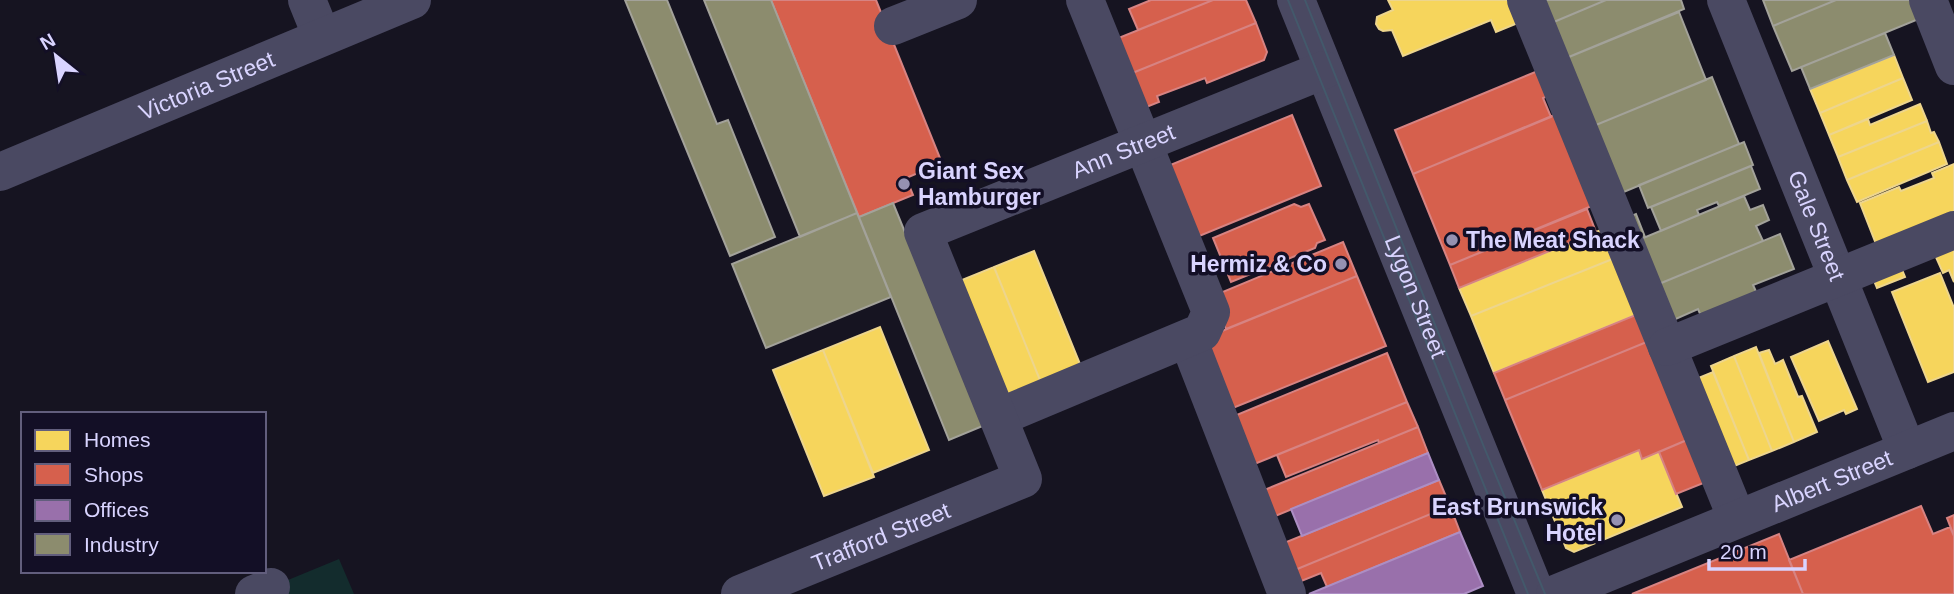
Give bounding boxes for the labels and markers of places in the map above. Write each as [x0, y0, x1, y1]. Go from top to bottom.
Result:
place label: Giant Sex Hamburger [918, 158, 1041, 210]
marker: Giant Sex Hamburger [896, 176, 912, 192]
place label: The Meat Shack [1466, 227, 1640, 253]
marker: The Meat Shack [1444, 232, 1460, 248]
place label: Hermiz & Co [1190, 251, 1327, 277]
marker: Hermiz & Co [1333, 256, 1349, 272]
place label: East Brunswick Hotel [1432, 494, 1603, 546]
marker: East Brunswick Hotel [1609, 512, 1625, 528]

